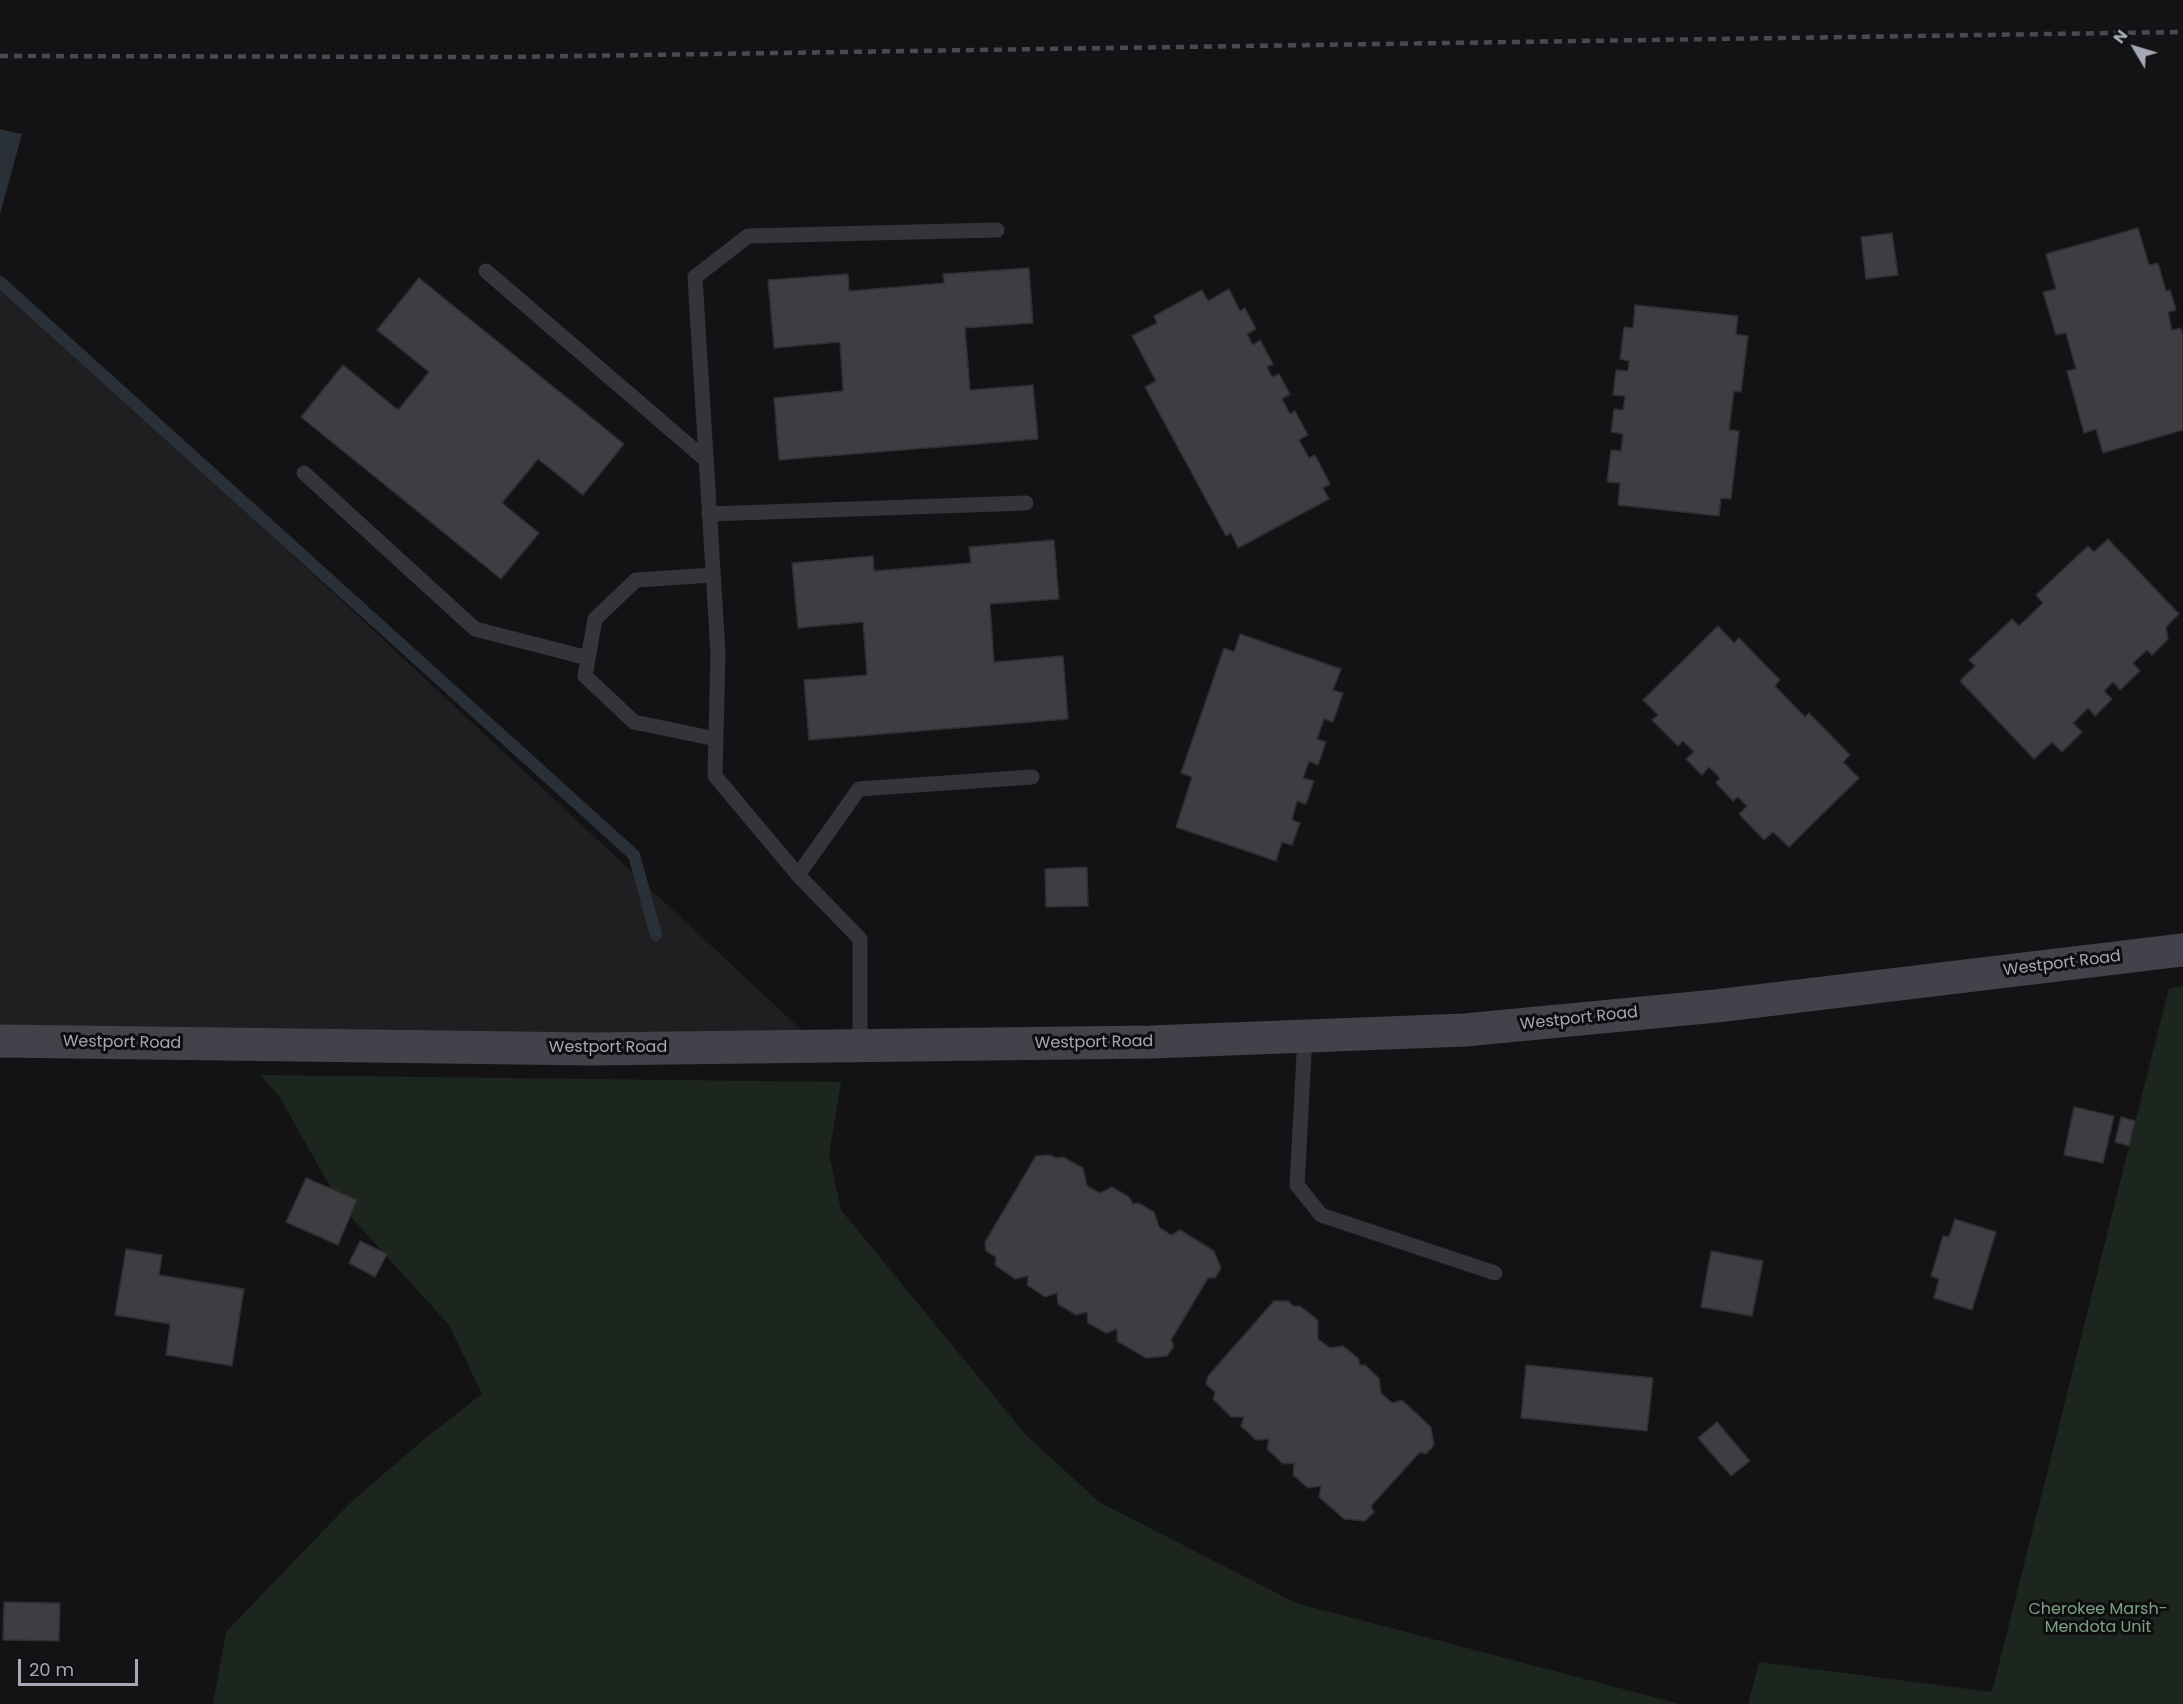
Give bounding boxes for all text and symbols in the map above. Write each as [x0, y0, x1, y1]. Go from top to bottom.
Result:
north arrow [2105, 18, 2165, 78]
text: N [2108, 25, 2133, 48]
street label: Westport Road [2002, 947, 2122, 981]
street label: Westport Road [1519, 1003, 1639, 1035]
street label: Westport Road [63, 1032, 181, 1054]
street label: Westport Road [1035, 1032, 1153, 1054]
street label: Westport Road [549, 1038, 667, 1058]
park label: Cherokee Marsh- Mendota Unit [2028, 1600, 2168, 1638]
scale bar [21, 1647, 141, 1685]
text: 20 m [29, 1657, 74, 1682]

